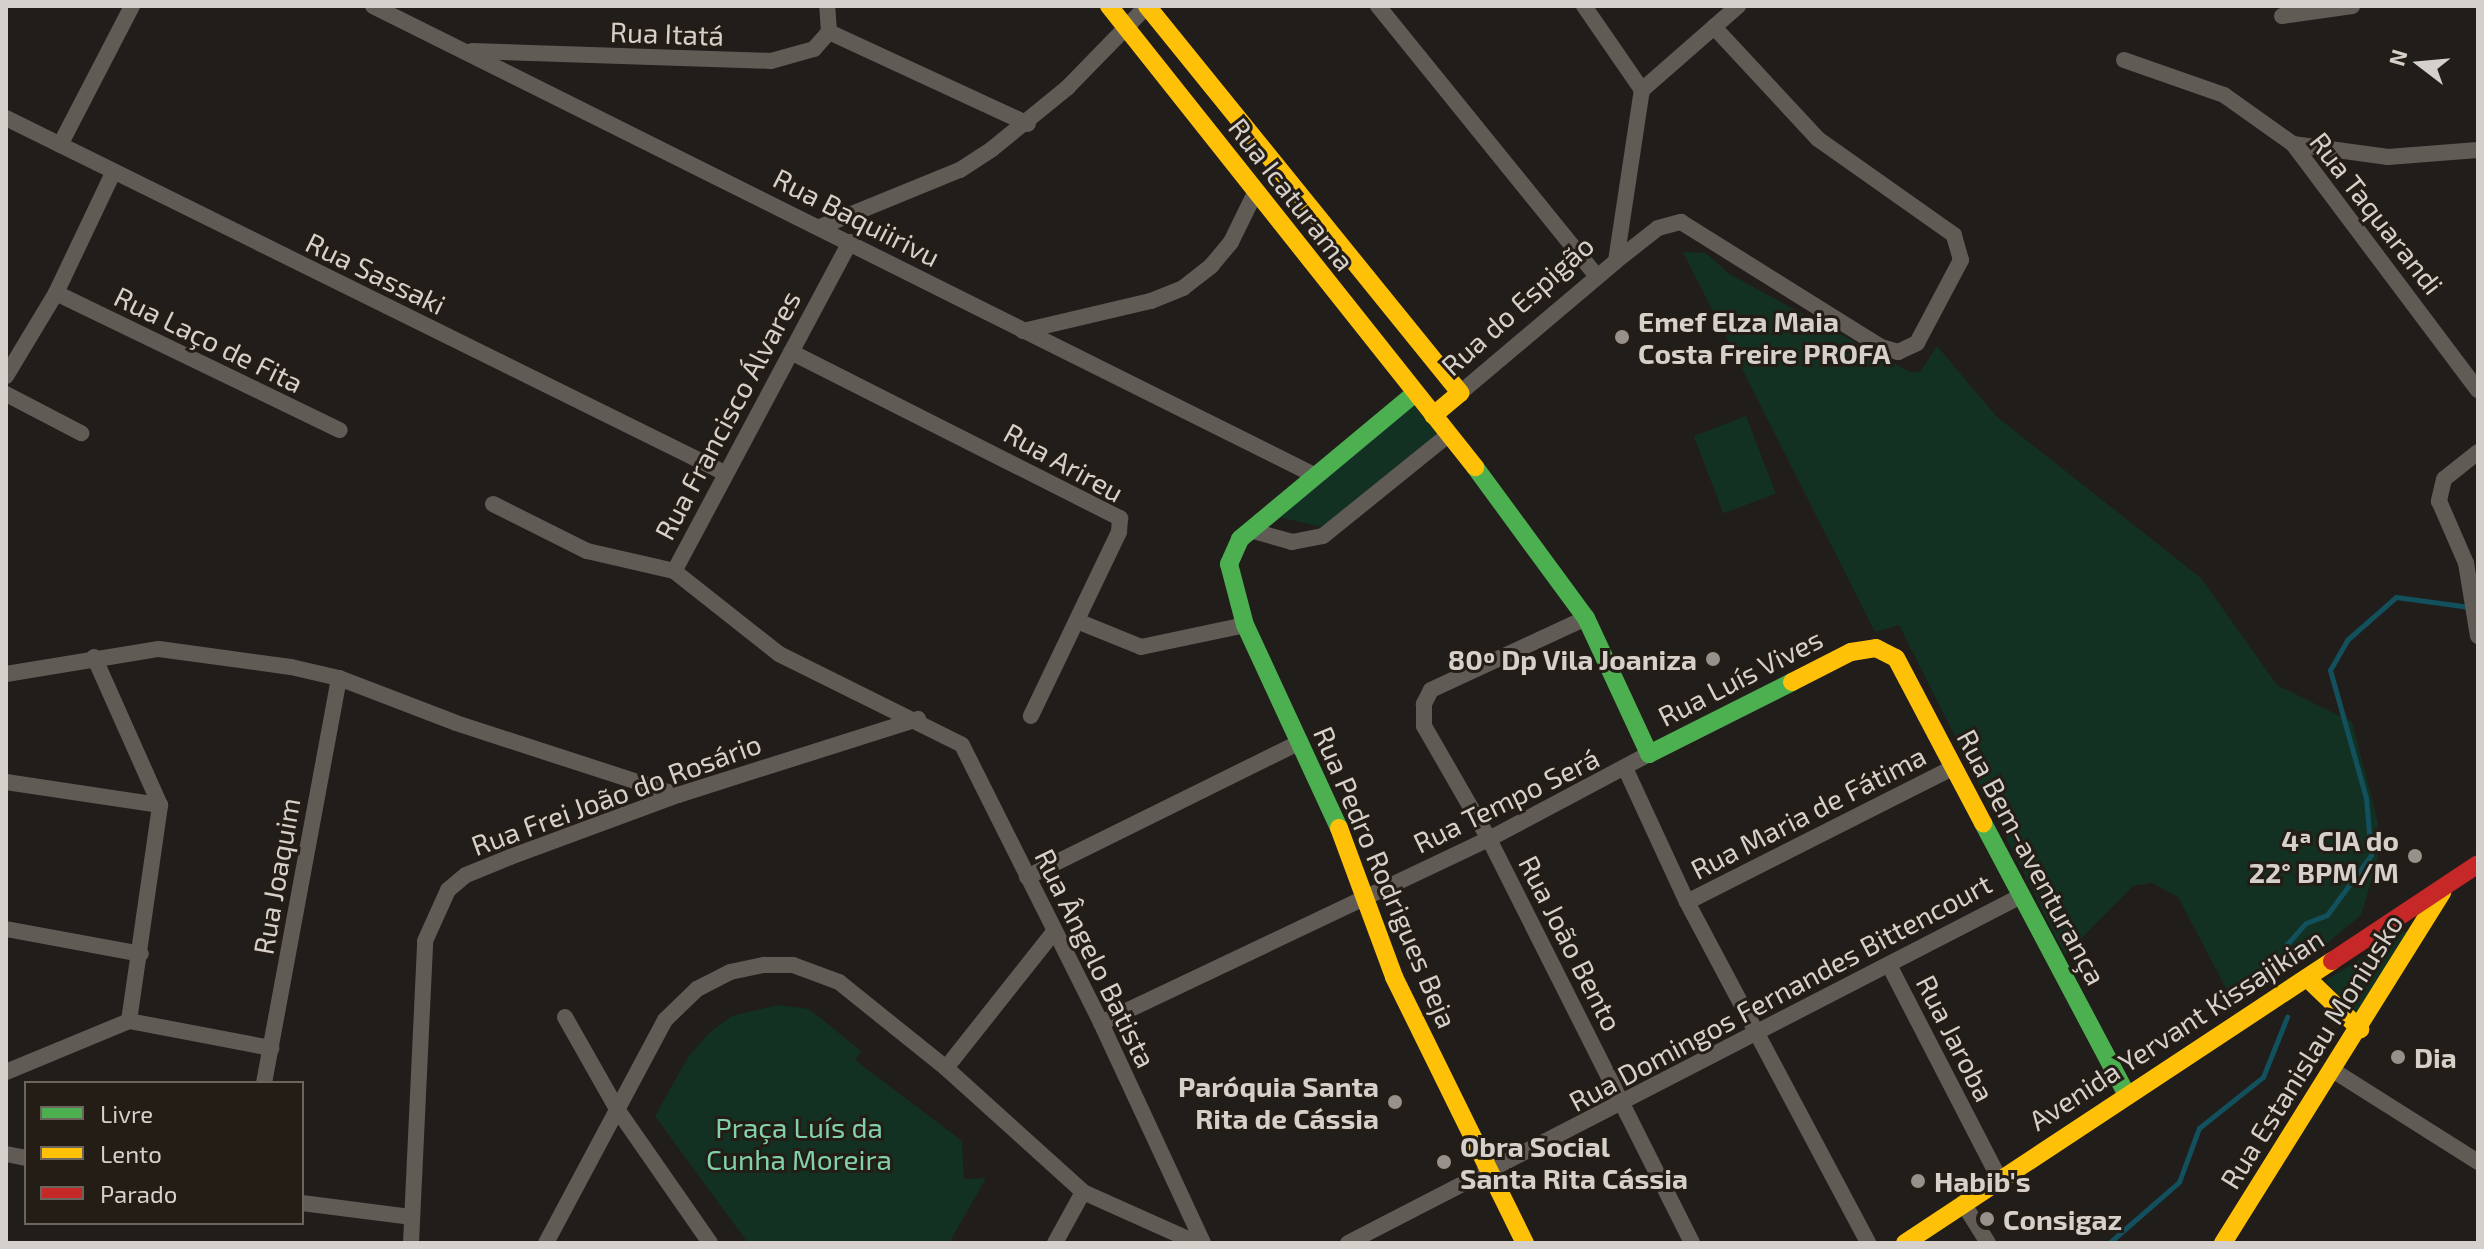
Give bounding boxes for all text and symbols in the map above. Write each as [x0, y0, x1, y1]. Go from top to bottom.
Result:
street label: Rua Itatá [609, 14, 725, 52]
north arrow [2380, 24, 2460, 104]
text: N [2382, 46, 2412, 69]
street label: Rua Icaturama [1222, 111, 1362, 277]
street label: Rua Taquarandi [2303, 125, 2451, 301]
street label: Rua Baquiirivu [768, 161, 946, 273]
street label: Rua Sassaki [301, 225, 451, 321]
street label: Rua do Espigão [1434, 228, 1600, 382]
street label: Rua Laço de Fita [109, 279, 309, 399]
street label: Rua Francisco Álvares [647, 284, 807, 546]
place label: Emef Elza Maia Costa Freire PROFA [1638, 304, 1891, 370]
marker: Emef Elza Maia Costa Freire PROFA [1613, 328, 1631, 346]
street label: Rua Arireu [998, 415, 1130, 509]
street label: Rua Luís Vives [1652, 621, 1828, 733]
place label: 80º Dp Vila Joaniza [1447, 642, 1697, 676]
marker: 80º Dp Vila Joaniza [1704, 650, 1722, 668]
street label: Rua Pedro Rodrigues Beja [1307, 721, 1465, 1033]
street label: Rua Bem-aventurança [1950, 724, 2114, 990]
street label: Rua Frei João do Rosário [466, 726, 766, 862]
street label: Rua Maria de Fátima [1685, 738, 1931, 886]
street label: Rua Tempo Será [1407, 740, 1605, 860]
street label: Rua Joaquim [246, 795, 306, 957]
place label: 4ª CIA do 22° BPM/M [2249, 823, 2399, 889]
street label: Rua Ângelo Batista [1028, 843, 1164, 1073]
marker: 4ª CIA do 22° BPM/M [2406, 847, 2424, 865]
street label: Rua João Bento [1512, 849, 1630, 1037]
street label: Rua Domingos Fernandes Bittencourt [1563, 866, 1997, 1118]
street label: Rua Estanislau Moniusko [2213, 907, 2409, 1195]
street label: Avenida Yervant Kissajikian [2022, 921, 2330, 1137]
street label: Rua Jaroba [1910, 969, 2002, 1107]
place label: Dia [2414, 1040, 2457, 1074]
marker: Dia [2389, 1048, 2407, 1066]
place label: Paróquia Santa Rita de Cássia [1178, 1069, 1379, 1135]
legend [24, 1081, 304, 1225]
marker: Paróquia Santa Rita de Cássia [1386, 1093, 1404, 1111]
text: Livre [100, 1099, 153, 1128]
park label: Praça Luís da Cunha Moreira [706, 1110, 892, 1176]
place label: Obra Social Santa Rita Cássia [1460, 1129, 1688, 1195]
text: Lento [100, 1139, 162, 1168]
marker: Obra Social Santa Rita Cássia [1435, 1153, 1453, 1171]
place label: Habib's [1934, 1164, 2031, 1198]
marker: Habib's [1909, 1172, 1927, 1190]
text: Parado [100, 1179, 177, 1208]
place label: Consigaz [2003, 1202, 2122, 1236]
marker: Consigaz [1978, 1210, 1996, 1228]

